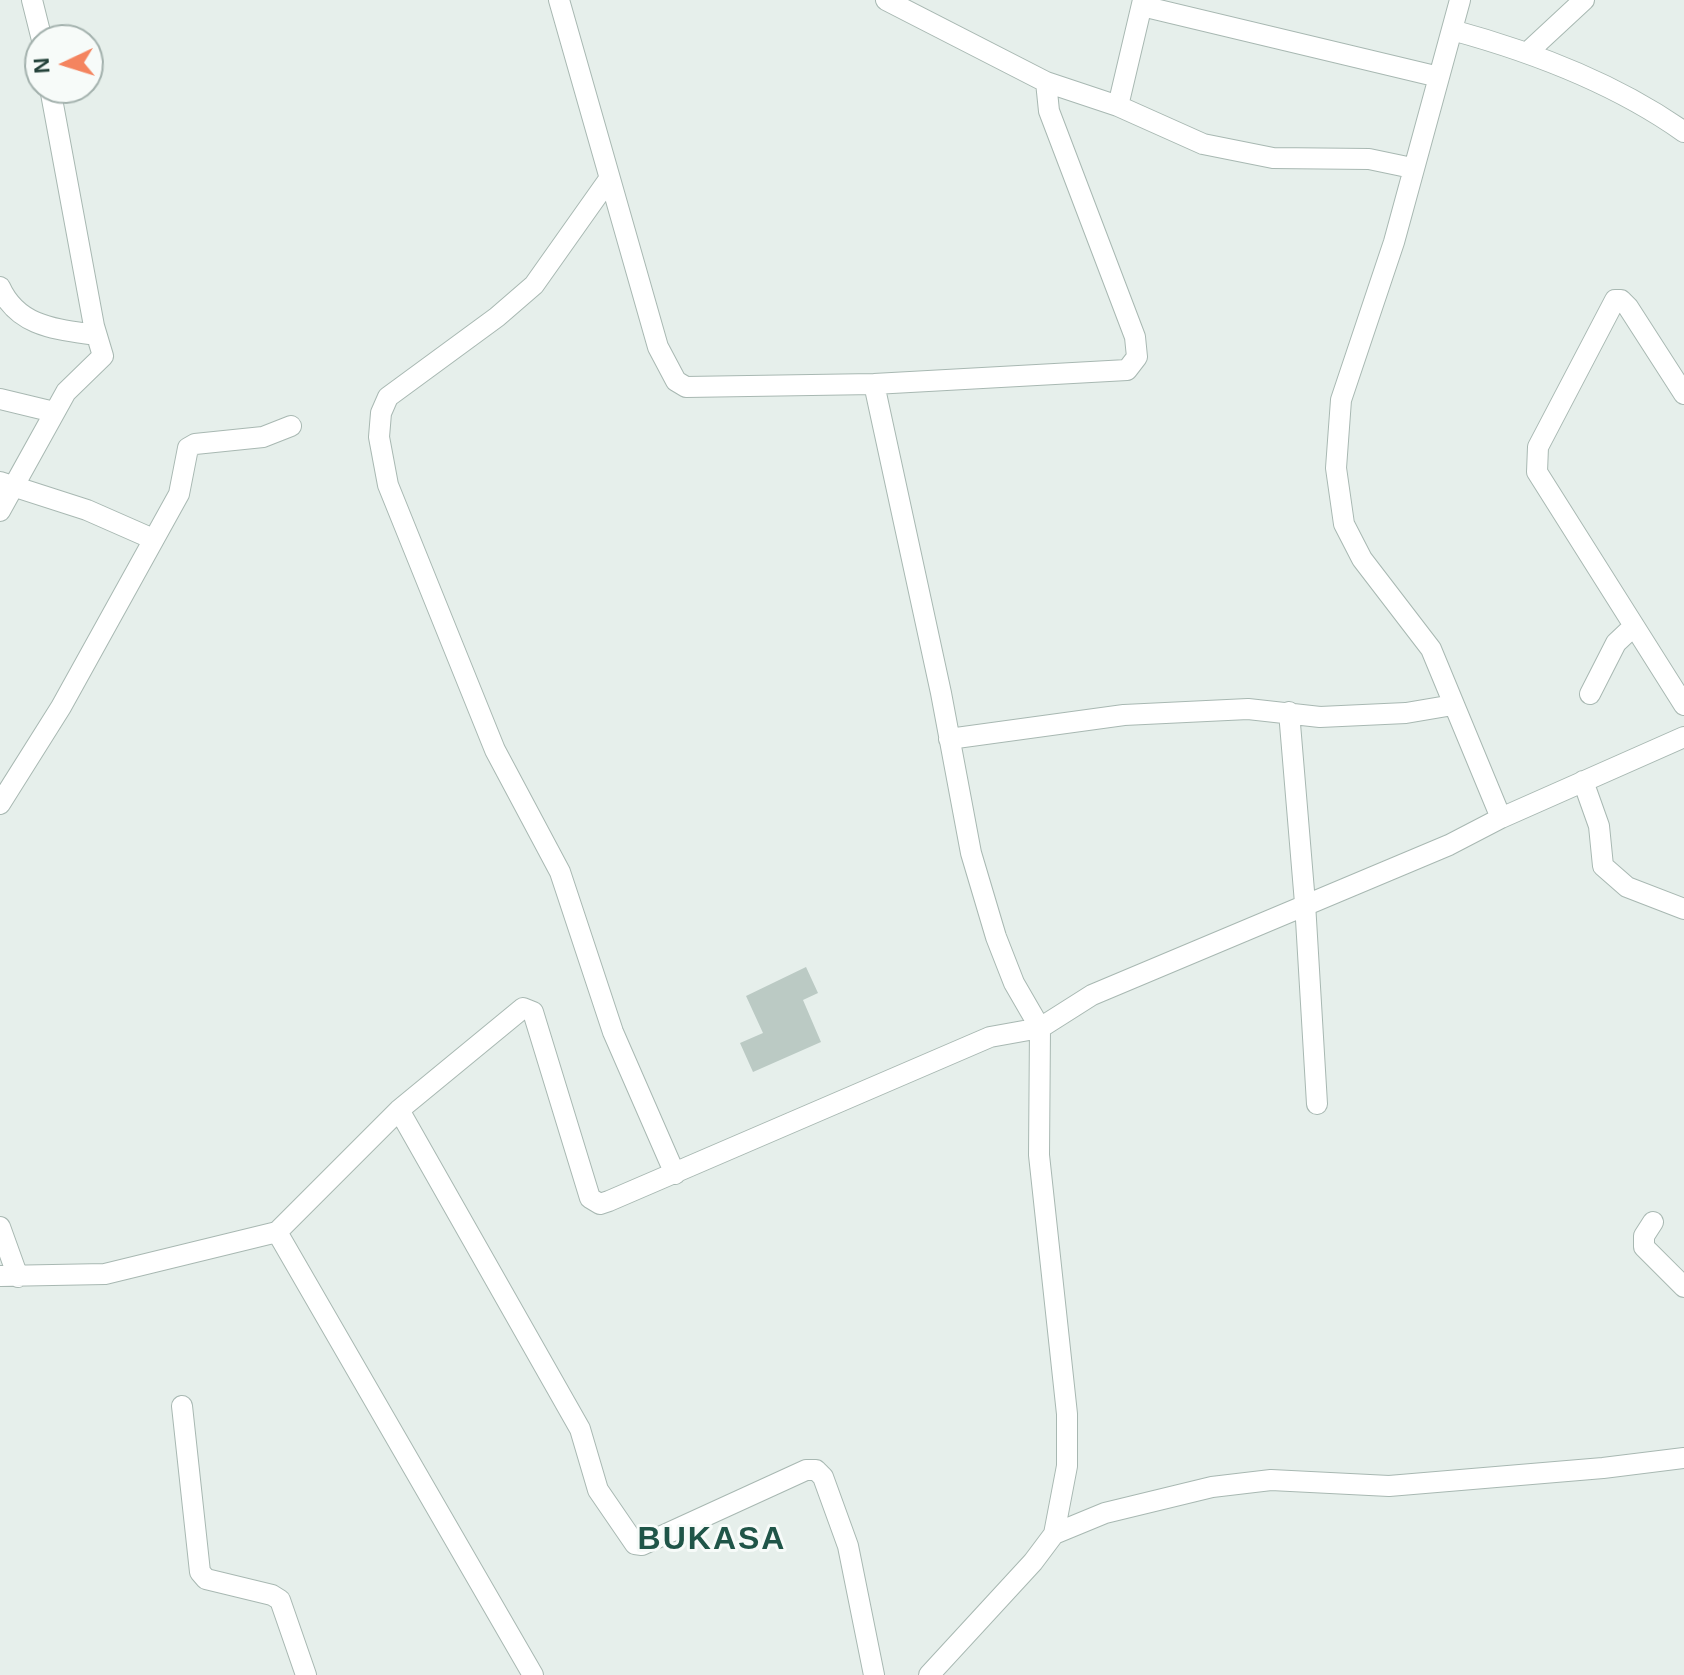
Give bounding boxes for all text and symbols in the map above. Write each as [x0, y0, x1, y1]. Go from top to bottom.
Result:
north arrow [24, 24, 104, 104]
text: N [29, 57, 55, 74]
district label: BUKASA [638, 1521, 786, 1559]

